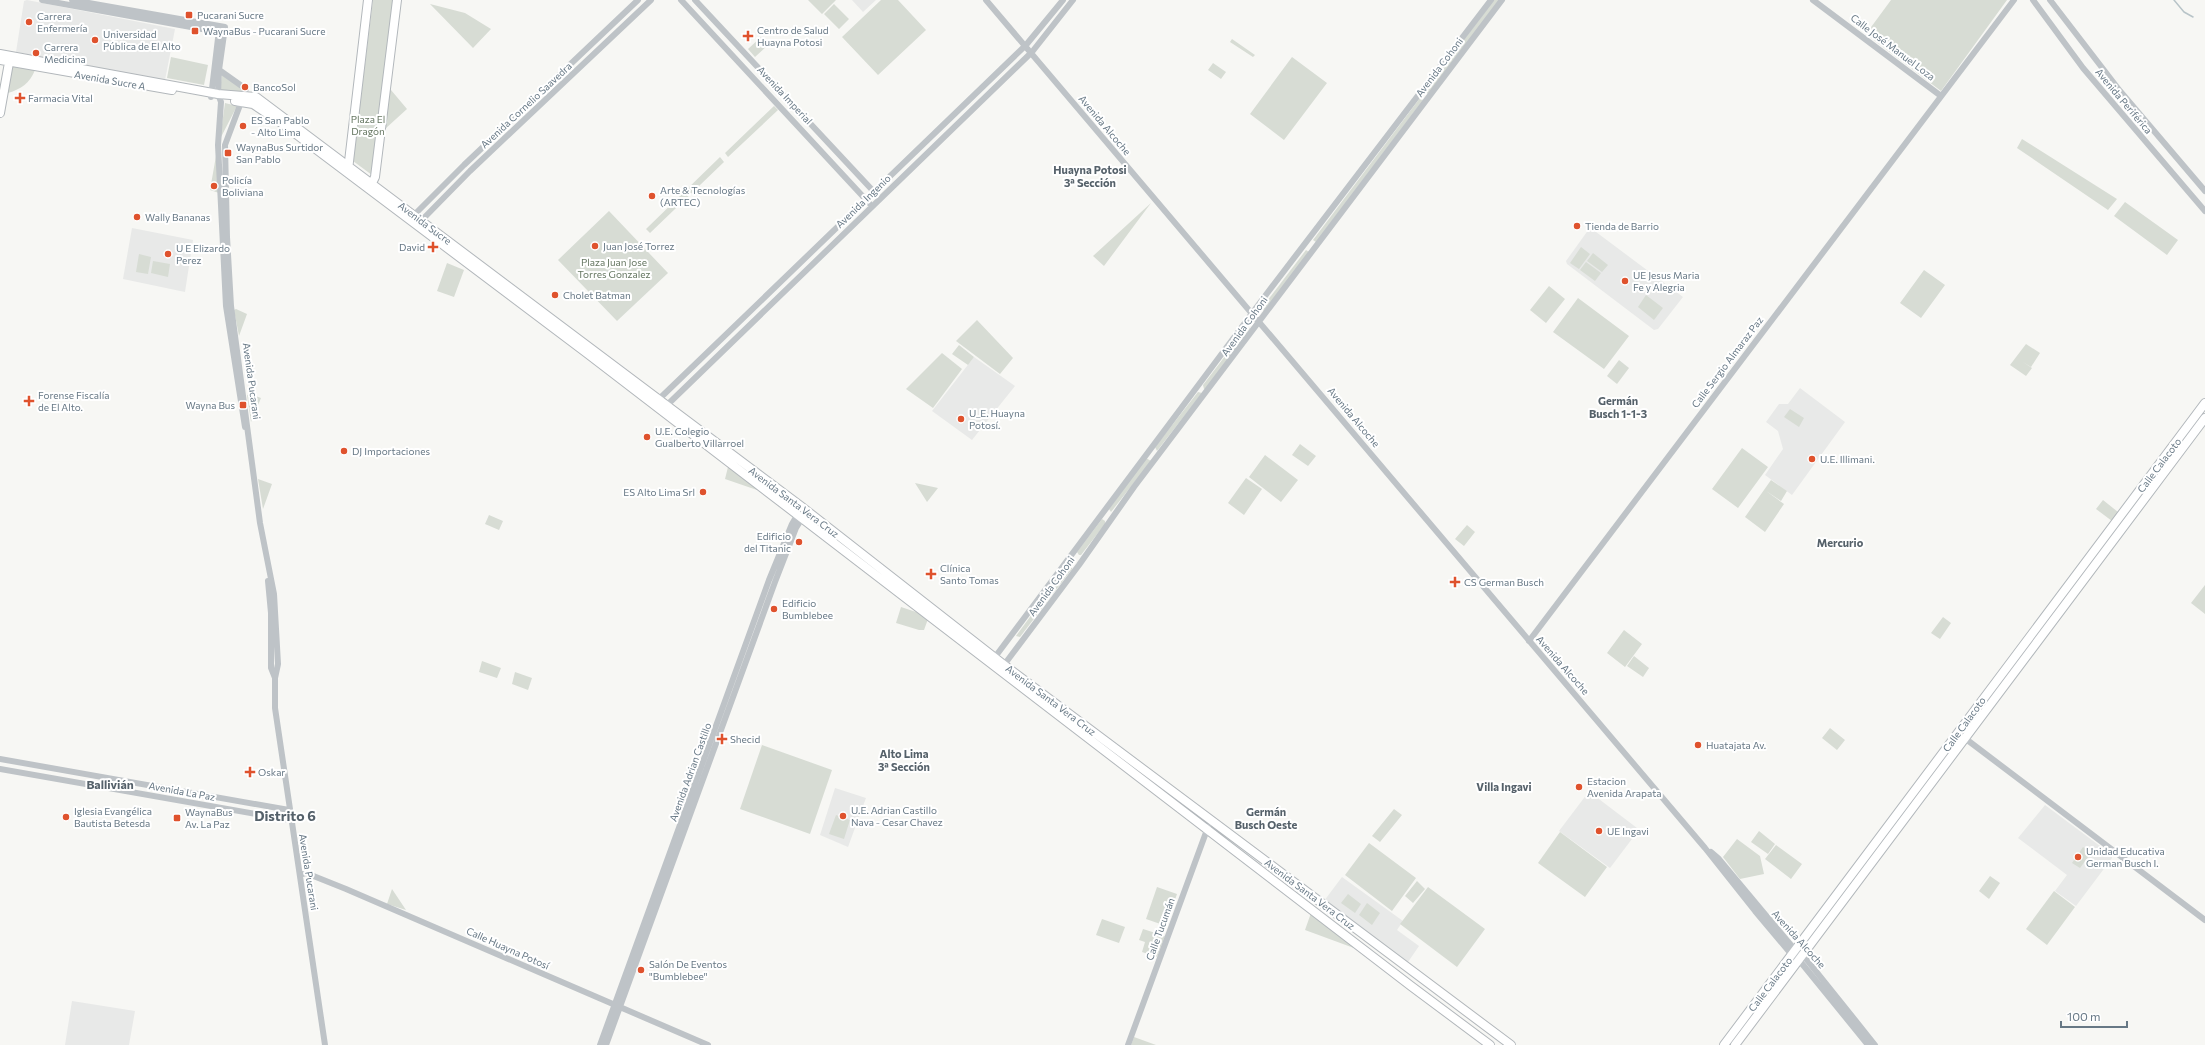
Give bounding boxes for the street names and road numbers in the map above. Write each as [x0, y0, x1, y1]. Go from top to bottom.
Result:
street label: Calle José Manuel Loza [1848, 11, 1938, 83]
street label: Avenida Cohoni [1413, 35, 1465, 99]
street label: Avenida Cornelio Saavedra [478, 60, 574, 150]
street label: Avenida Imperial [755, 63, 815, 127]
street label: Avenida Periférica [2093, 66, 2155, 136]
street label: Avenida Sucre A [73, 68, 147, 92]
street label: Avenida Alcoche [1077, 93, 1133, 157]
street label: Avenida Ingenio [833, 172, 893, 230]
street label: Avenida Sucre [396, 199, 454, 247]
street label: Avenida Cohoni [1218, 294, 1270, 358]
street label: Calle Sergio Almaraz Paz [1689, 314, 1765, 410]
street label: Avenida Pucarani [241, 342, 263, 420]
street label: Avenida Alcoche [1326, 385, 1382, 449]
street label: Calle Calacoto [2135, 435, 2183, 495]
street label: Avenida Santa Vera Cruz [746, 464, 842, 540]
street label: Avenida Cohoni [1025, 554, 1077, 618]
street label: Avenida Alcoche [1534, 633, 1592, 697]
street label: Avenida Santa Vera Cruz [1003, 662, 1099, 738]
street label: Calle Calacoto [1940, 694, 1988, 754]
street label: Avenida Adrian Castillo [667, 721, 713, 823]
street label: Avenida La Paz [148, 779, 216, 803]
street label: Avenida Pucarani [297, 833, 321, 911]
street label: Avenida Santa Vera Cruz [1262, 856, 1358, 932]
street label: Calle Tucumán [1143, 896, 1177, 962]
street label: Avenida Alcoche [1770, 907, 1828, 971]
street label: Calle Huayna Potosí [465, 924, 552, 972]
street label: Calle Calacoto [1746, 954, 1794, 1014]

